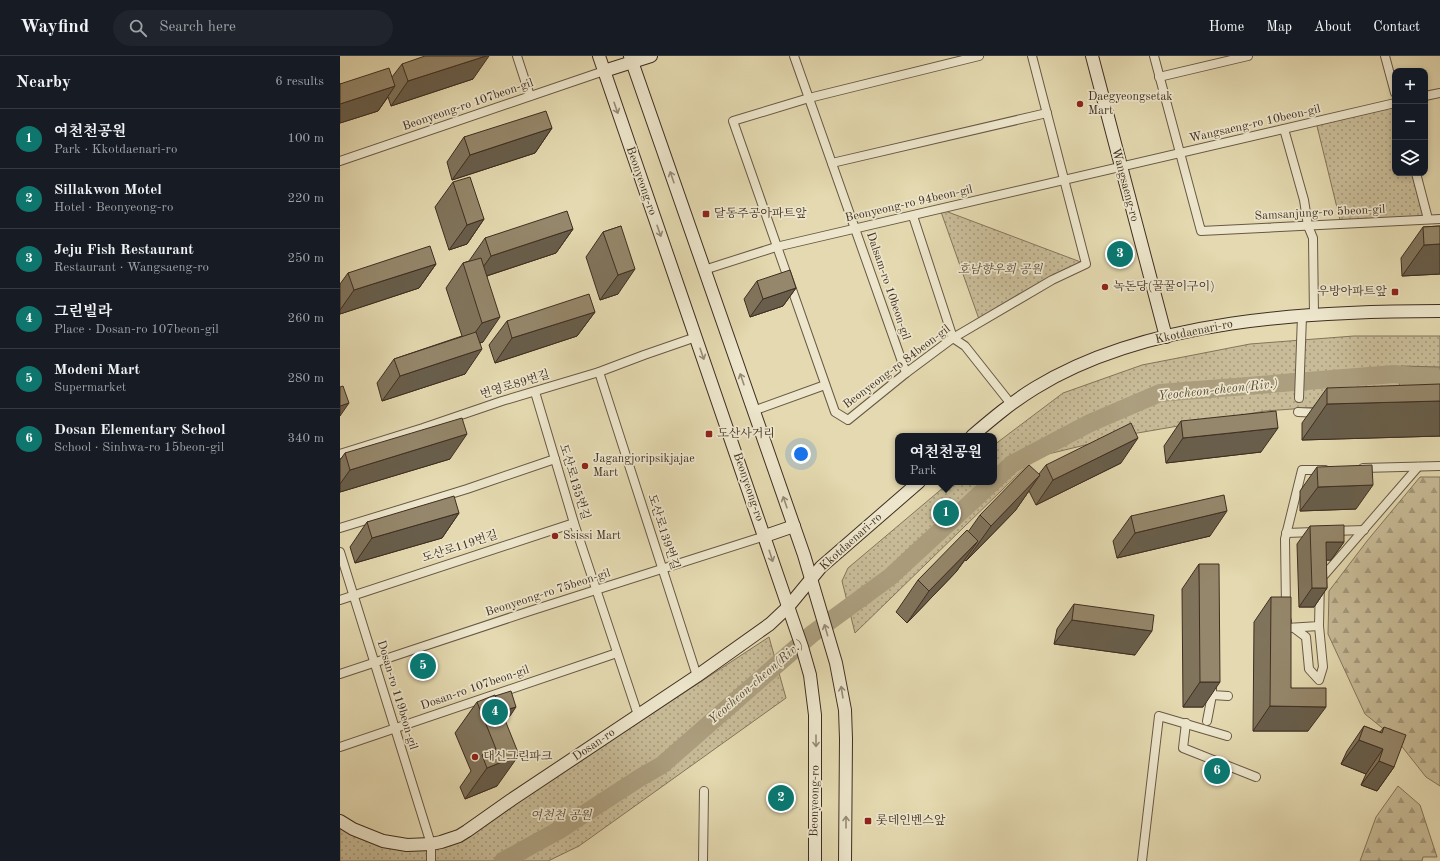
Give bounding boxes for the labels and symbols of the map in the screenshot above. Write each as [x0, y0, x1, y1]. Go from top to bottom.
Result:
street label: Beonyeong-ro 107beon-gil [401, 77, 535, 133]
place label: Daegyeongsetak Mart [1088, 91, 1173, 117]
marker: Daegyeongsetak Mart [1075, 99, 1085, 109]
one-way arrow [613, 102, 621, 114]
street label: Wangsaeng-ro 10beon-gil [1188, 103, 1322, 145]
street label: Beonyeong-ro [624, 145, 658, 217]
street label: Wangsaeng-ro [1109, 147, 1141, 223]
one-way arrow [668, 171, 675, 184]
street label: Beonyeong-ro 94beon-gil [844, 183, 974, 225]
street label: Samsanjung-ro 5beon-gil [1254, 203, 1386, 222]
place label: 달동주공아파트앞 [714, 207, 807, 220]
marker: 달동주공아파트앞 [701, 209, 711, 219]
one-way arrow [656, 224, 663, 237]
street label: Dalsam-ro 10beon-gil [864, 230, 912, 342]
pin: 3 [1107, 239, 1133, 269]
park label: 호남향우회 공원 [958, 262, 1044, 276]
place label: 녹돈당(꿀꿀이구이) [1113, 280, 1215, 293]
marker: 녹돈당(꿀꿀이구이) [1100, 282, 1110, 292]
place label: 우방아파트앞 [1317, 285, 1387, 298]
marker: 우방아파트앞 [1390, 287, 1400, 297]
street label: Kkotdaenari-ro [1154, 318, 1234, 346]
street label: Beonyeong-ro 84beon-gil [841, 323, 953, 411]
one-way arrow [698, 347, 706, 359]
street label: 번영로89번길 [479, 368, 551, 401]
one-way arrow [738, 374, 746, 386]
water label: Yeocheon-cheon(Riv.) [1157, 377, 1279, 403]
place label: 도산사거리 [717, 427, 775, 440]
marker: 도산사거리 [704, 429, 714, 439]
street label: 도산로135번길 [557, 442, 592, 521]
your location [791, 444, 811, 464]
street label: Beonyeong-ro [731, 451, 765, 523]
place label: Jagangjoripsikjajae Mart [593, 453, 695, 479]
marker: Jagangjoripsikjajae Mart [580, 461, 590, 471]
street label: 도산로139번길 [645, 492, 682, 571]
one-way arrow [781, 496, 788, 509]
pin: 1 [933, 498, 959, 528]
street label: Kkotdaenari-ro [818, 511, 884, 573]
street label: 도산로119번길 [420, 528, 499, 565]
place label: Ssissi Mart [563, 530, 621, 542]
marker: Ssissi Mart [550, 531, 560, 541]
one-way arrow [768, 549, 775, 562]
street label: Beonyeong-ro 75beon-gil [484, 566, 612, 619]
one-way arrow [822, 623, 829, 636]
water label: Yeocheon-cheon(Riv.) [706, 638, 806, 726]
street label: Dosan-ro 119beon-gil [375, 639, 419, 751]
pin: 5 [410, 651, 436, 681]
street label: Dosan-ro 107beon-gil [419, 664, 531, 712]
one-way arrow [838, 686, 846, 699]
pin: 4 [482, 697, 508, 727]
street label: Dosan-ro [571, 727, 617, 763]
one-way arrow [812, 734, 820, 747]
place label: 대신그린파크 [483, 750, 553, 763]
marker: 대신그린파크 [470, 752, 480, 762]
pin: 6 [1204, 756, 1230, 786]
street label: Beonyeong-ro [808, 765, 822, 837]
pin: 2 [768, 783, 794, 813]
park label: 여천천 공원 [530, 808, 593, 822]
place label: 롯데인벤스앞 [876, 814, 946, 827]
one-way arrow [842, 816, 850, 829]
marker: 롯데인벤스앞 [863, 816, 873, 826]

